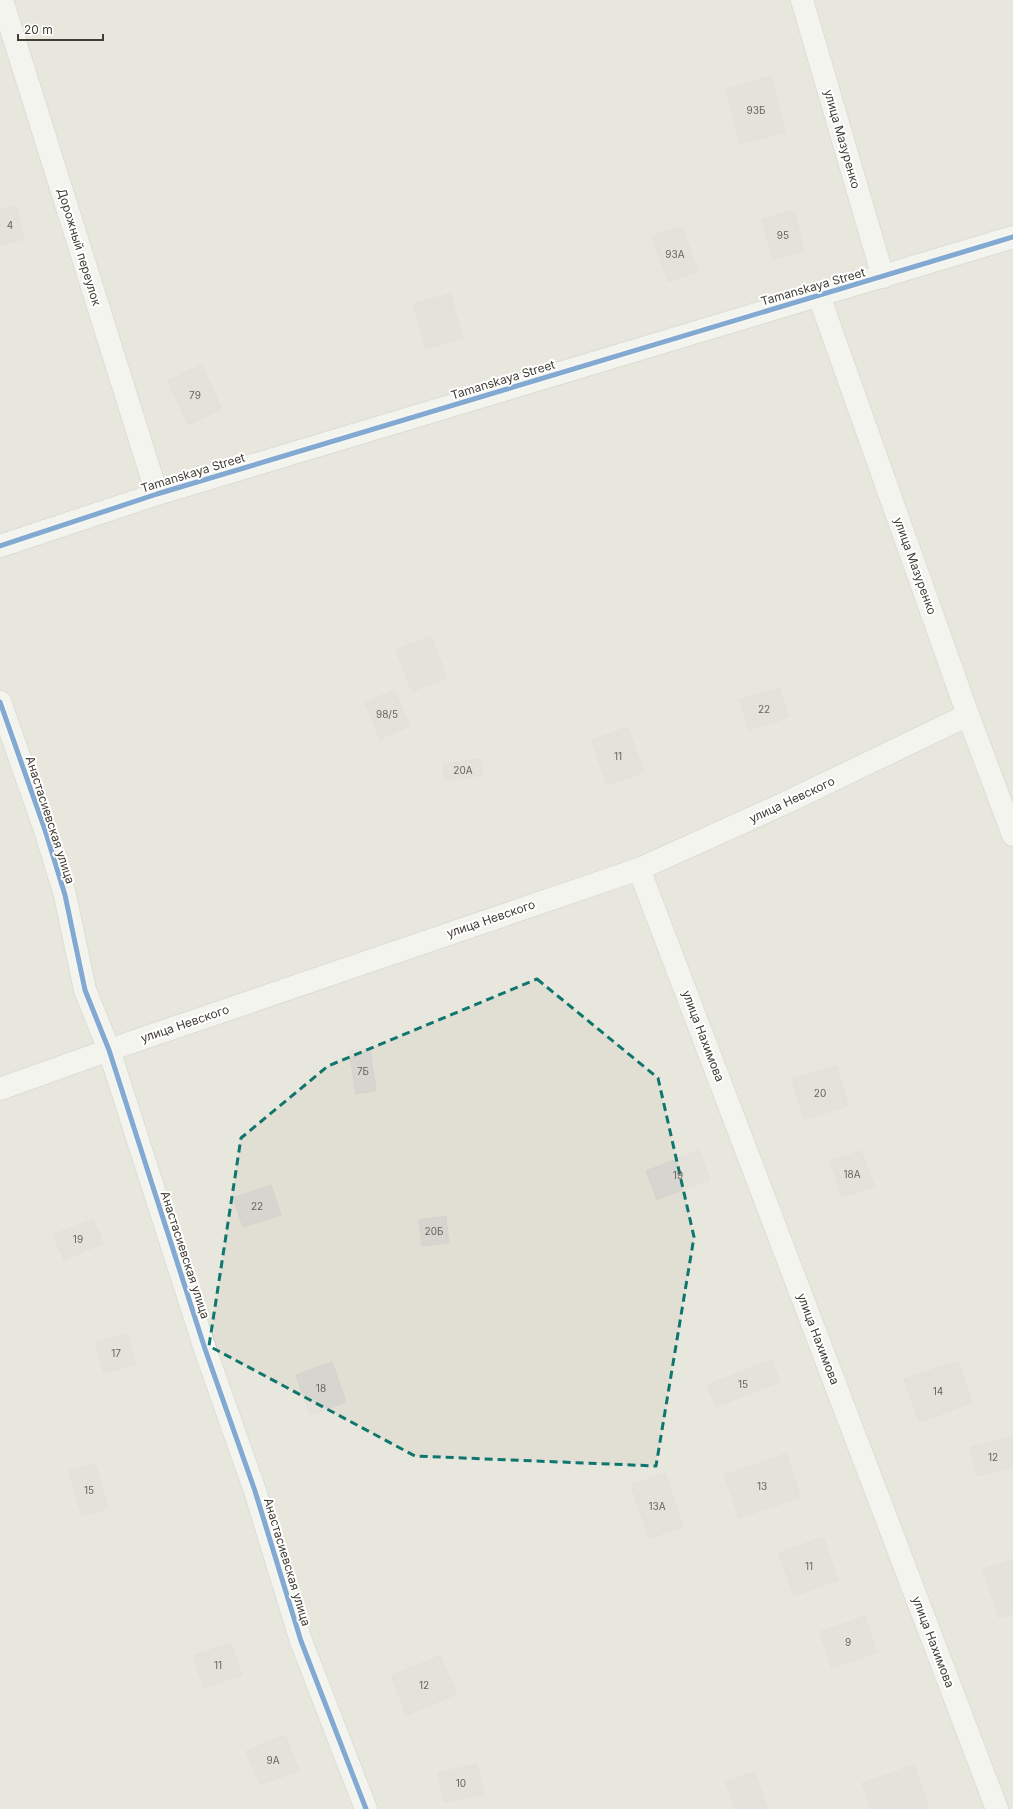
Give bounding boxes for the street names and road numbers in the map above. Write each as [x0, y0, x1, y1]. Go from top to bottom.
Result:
street label: улица Мазуренко [821, 88, 864, 190]
street label: Дорожный переулок [54, 186, 105, 308]
street label: Tamanskaya Street [759, 264, 867, 309]
street label: Tamanskaya Street [449, 357, 557, 402]
street label: Tamanskaya Street [139, 450, 247, 495]
street label: улица Мазуренко [891, 515, 940, 617]
street label: Анастасиевская улица [23, 754, 78, 886]
street label: улица Невского [747, 773, 837, 826]
street label: улица Невского [445, 896, 537, 941]
street label: улица Нахимова [679, 988, 728, 1084]
street label: улица Невского [139, 1001, 231, 1046]
street label: Анастасиевская улица [158, 1189, 213, 1321]
street label: улица Нахимова [794, 1291, 843, 1387]
street label: Анастасиевская улица [261, 1496, 314, 1628]
street label: улица Нахимова [909, 1594, 958, 1690]

